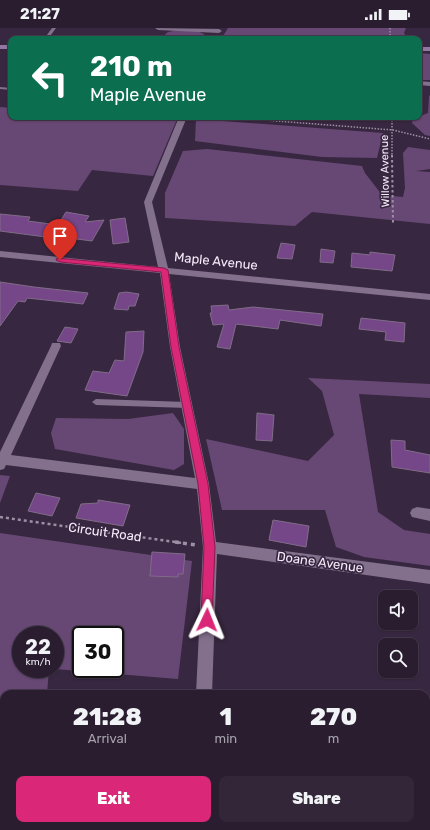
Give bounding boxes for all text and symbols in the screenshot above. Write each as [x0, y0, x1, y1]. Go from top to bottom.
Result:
text: 21:27 [20, 5, 60, 23]
text: 210 m [90, 50, 173, 83]
icon: left [24, 52, 76, 104]
text: Maple Avenue [90, 84, 206, 106]
street label: Willow Avenue [378, 135, 392, 207]
pin [43, 219, 77, 260]
icon: arrive [49, 225, 71, 247]
street label: Maple Avenue [173, 249, 259, 273]
street label: Circuit Road [67, 519, 143, 545]
street label: Doane Avenue [276, 549, 364, 575]
map controls [378, 590, 418, 678]
button: sound [378, 590, 418, 630]
position arrow [186, 599, 228, 641]
speed limit sign: 30 [72, 626, 124, 678]
text: 22 [25, 635, 51, 659]
button: search [378, 638, 418, 678]
text: km/h [26, 656, 50, 668]
text: 21:28 [73, 703, 142, 731]
text: 1 [220, 703, 232, 731]
text: 270 [310, 703, 357, 731]
text: Arrival [88, 731, 127, 746]
text: min [215, 731, 237, 746]
text: m [328, 731, 339, 746]
button: Exit [16, 776, 211, 822]
button: Share [219, 776, 414, 822]

